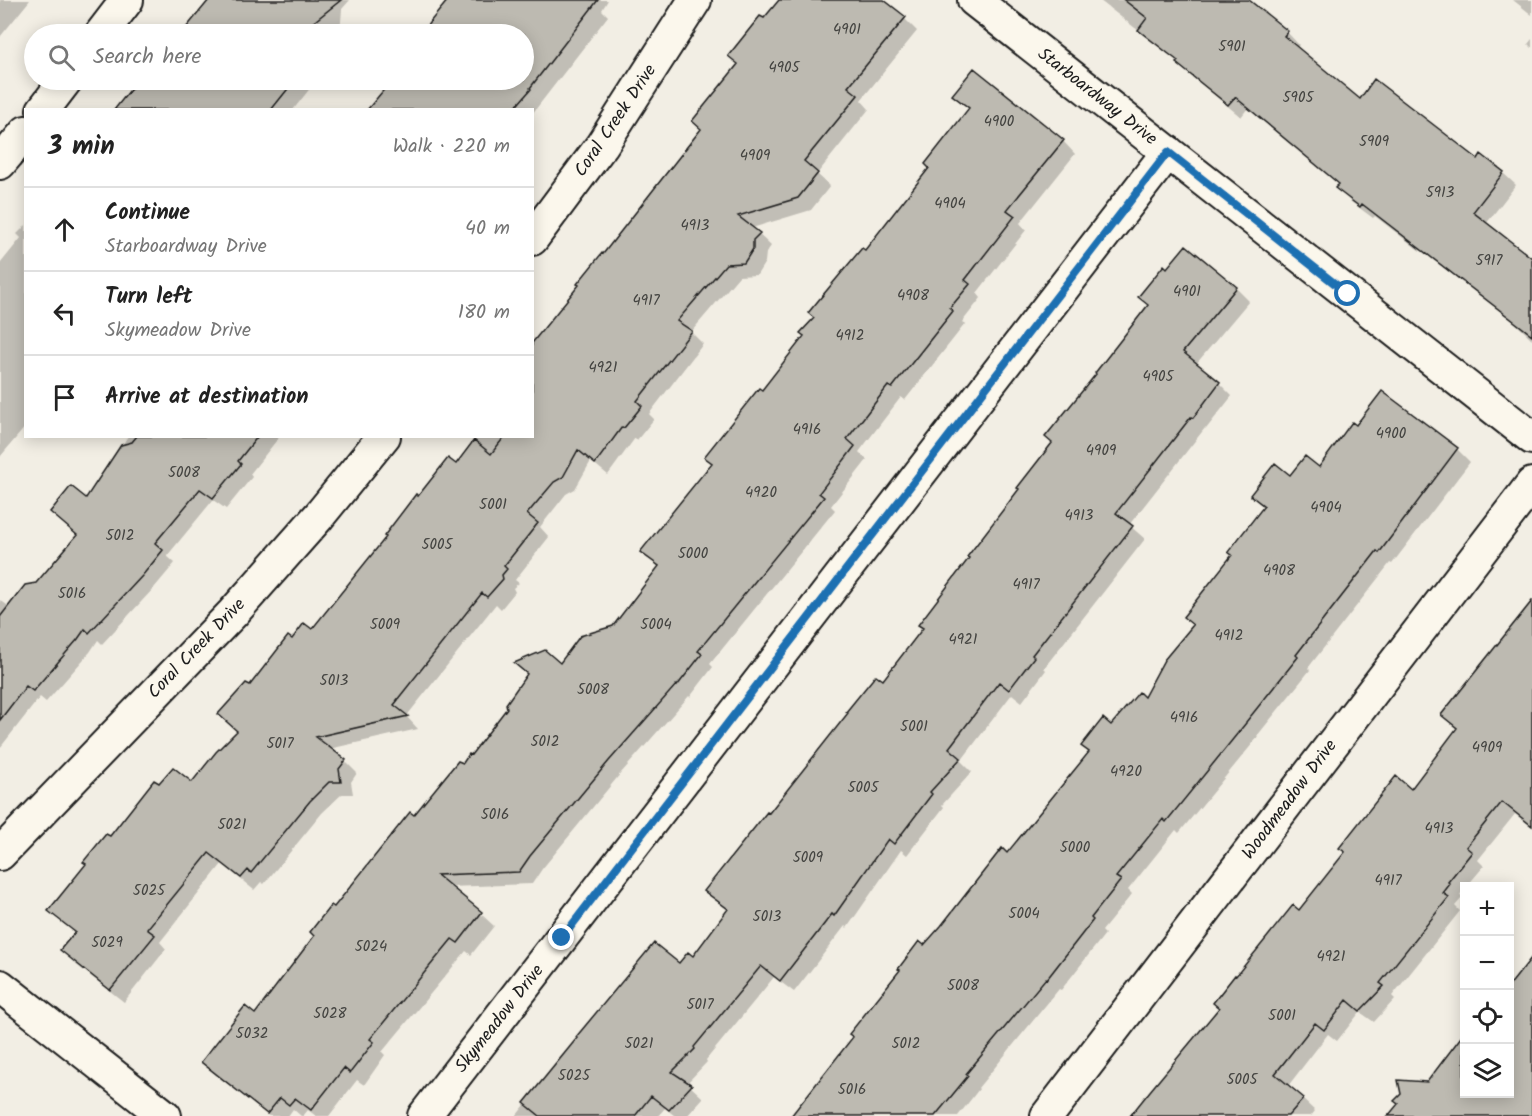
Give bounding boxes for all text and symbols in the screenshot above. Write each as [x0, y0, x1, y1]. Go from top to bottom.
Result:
house number: 4901 [833, 18, 861, 42]
search box [24, 24, 534, 90]
house number: 5901 [1218, 35, 1246, 59]
text: Search here [93, 40, 201, 75]
icon: search [45, 41, 78, 74]
street label: Starboardway Drive [1031, 41, 1163, 153]
house number: 4905 [768, 56, 801, 80]
street label: Coral Creek Drive [567, 59, 665, 183]
house number: 5905 [1283, 86, 1314, 110]
house number: 4900 [984, 110, 1015, 134]
text: 3 min [48, 126, 115, 168]
house number: 5909 [1359, 130, 1390, 154]
text: Walk · 220 m [393, 131, 510, 163]
house number: 4909 [740, 144, 771, 168]
house number: 5913 [1426, 181, 1455, 205]
house number: 4904 [934, 192, 966, 216]
text: Continue [105, 196, 190, 231]
icon: ahead [48, 213, 81, 246]
text: 40 m [465, 213, 510, 245]
house number: 4913 [681, 214, 710, 238]
text: Starboardway Drive [105, 231, 267, 263]
house number: 5917 [1475, 249, 1504, 273]
text: Turn left [105, 280, 192, 315]
house number: 4901 [1173, 280, 1201, 304]
route start [1334, 280, 1360, 306]
house number: 4908 [897, 284, 930, 308]
house number: 4917 [632, 289, 661, 313]
icon: left [48, 297, 81, 330]
text: 180 m [458, 297, 510, 329]
text: Skymeadow Drive [105, 315, 251, 347]
house number: 4912 [835, 324, 865, 348]
house number: 4921 [588, 356, 618, 380]
house number: 4905 [1142, 365, 1175, 389]
text: Arrive at destination [105, 380, 308, 415]
icon: arrive [48, 381, 81, 414]
house number: 4916 [793, 418, 821, 442]
house number: 4900 [1376, 422, 1407, 446]
house number: 4909 [1086, 439, 1117, 463]
house number: 5008 [168, 461, 201, 485]
house number: 4920 [745, 481, 777, 505]
house number: 5001 [479, 493, 507, 517]
house number: 4904 [1310, 496, 1342, 520]
house number: 4913 [1065, 504, 1094, 528]
house number: 5012 [106, 524, 134, 548]
house number: 5005 [421, 533, 453, 557]
house number: 5000 [678, 542, 709, 566]
house number: 4908 [1263, 559, 1296, 583]
house number: 4917 [1012, 573, 1041, 597]
house number: 5016 [58, 582, 86, 606]
street label: Coral Creek Drive [141, 592, 253, 706]
house number: 5009 [370, 613, 401, 637]
house number: 5004 [640, 613, 672, 637]
house number: 4912 [1214, 624, 1244, 648]
house number: 4921 [948, 628, 978, 652]
house number: 5013 [320, 669, 349, 693]
house number: 5008 [577, 678, 610, 702]
house number: 4916 [1170, 706, 1198, 730]
house number: 5001 [900, 715, 928, 739]
house number: 5012 [531, 730, 559, 754]
house number: 5017 [266, 732, 295, 756]
street label: Woodmeadow Drive [1235, 734, 1345, 866]
house number: 4909 [1472, 736, 1503, 760]
house number: 4920 [1110, 760, 1142, 784]
house number: 5005 [847, 776, 879, 800]
house number: 5016 [481, 803, 509, 827]
house number: 5021 [218, 813, 247, 837]
house number: 4913 [1425, 817, 1454, 841]
house number: 5000 [1060, 836, 1091, 860]
house number: 5009 [793, 846, 824, 870]
house number: 4917 [1374, 869, 1403, 893]
house number: 5025 [133, 879, 166, 903]
map controls [1460, 882, 1514, 1098]
button: + [1460, 882, 1514, 936]
house number: 5004 [1008, 902, 1040, 926]
house number: 5013 [753, 905, 782, 929]
route end [548, 924, 574, 950]
house number: 5029 [91, 931, 123, 955]
house number: 5024 [355, 935, 387, 959]
button: − [1460, 936, 1514, 990]
house number: 4921 [1316, 945, 1346, 969]
street label: Skymeadow Drive [448, 958, 552, 1080]
house number: 5008 [947, 974, 980, 998]
button: locate [1460, 990, 1514, 1044]
house number: 5017 [686, 993, 715, 1017]
house number: 5028 [313, 1002, 348, 1026]
house number: 5001 [1268, 1004, 1296, 1028]
house number: 5032 [236, 1022, 268, 1046]
house number: 5021 [625, 1032, 654, 1056]
house number: 5012 [892, 1032, 920, 1056]
button: layers [1460, 1044, 1514, 1098]
house number: 5025 [558, 1064, 591, 1088]
house number: 5005 [1226, 1068, 1258, 1092]
house number: 5016 [838, 1078, 866, 1102]

